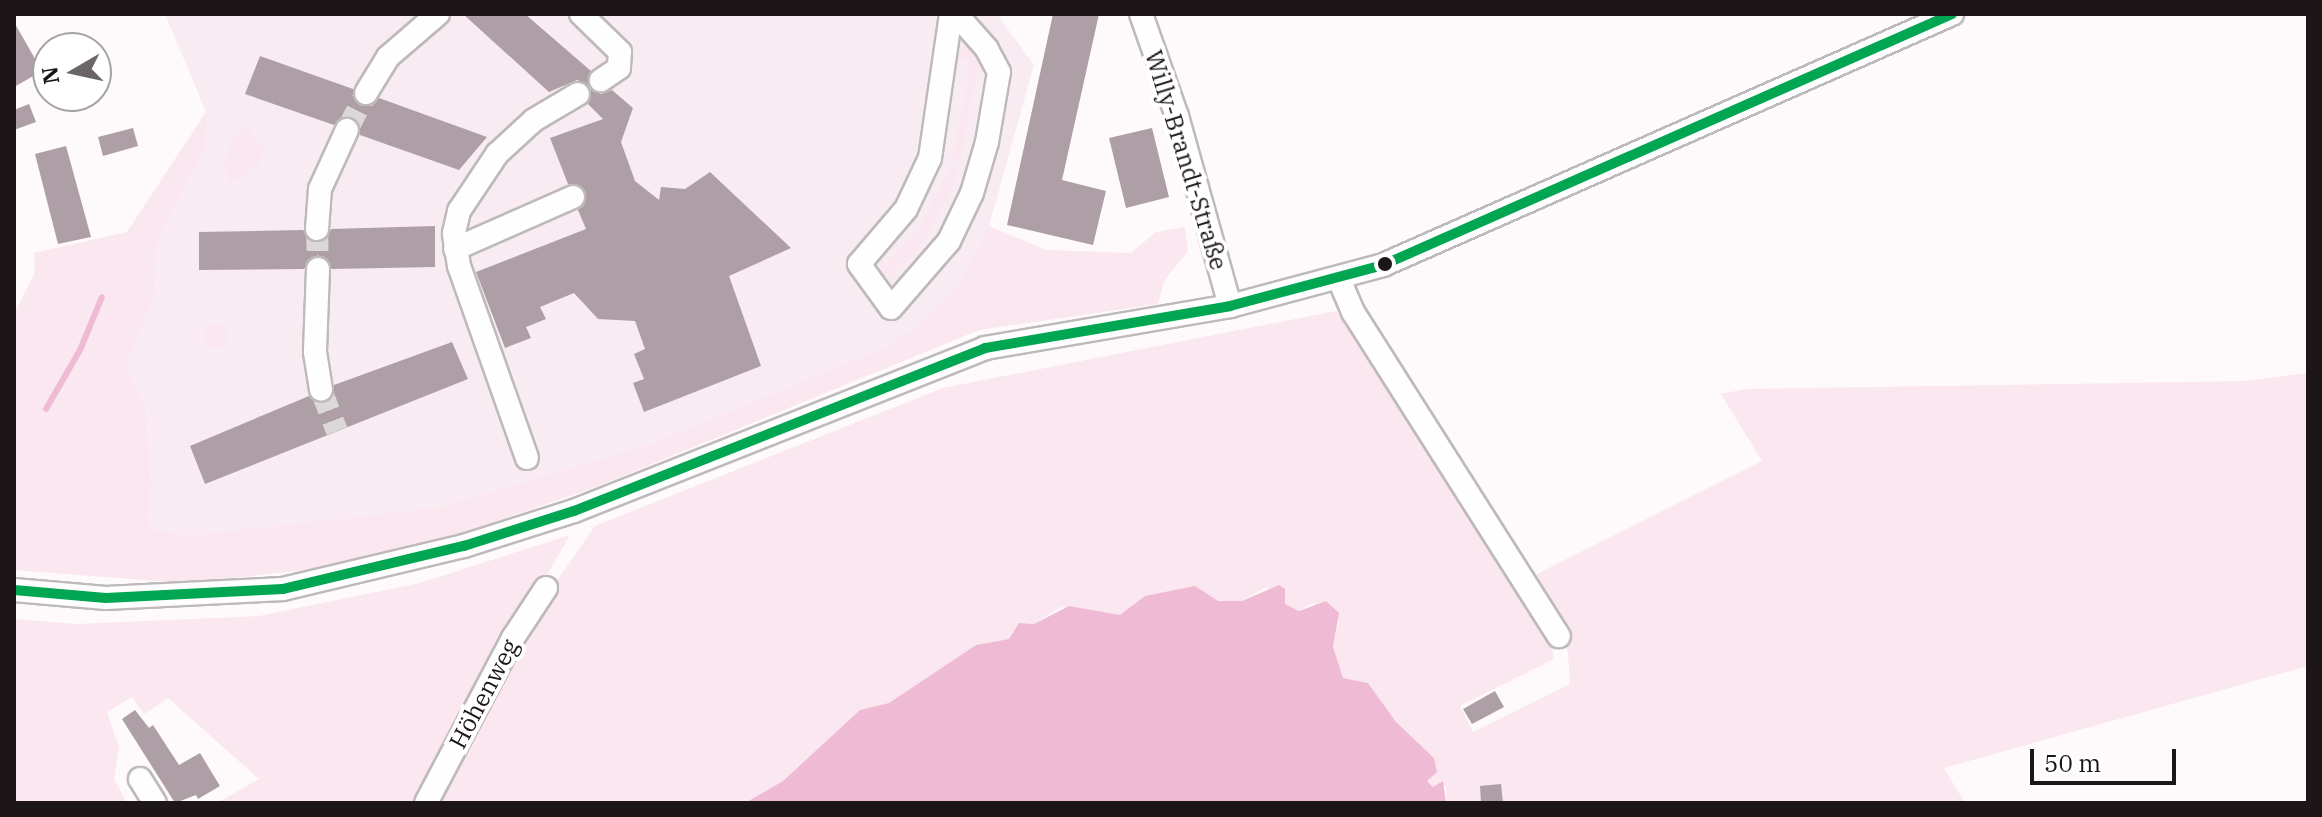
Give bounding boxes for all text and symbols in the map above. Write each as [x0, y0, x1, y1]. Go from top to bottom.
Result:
north arrow [32, 32, 112, 112]
street label: Willy-Brandt-Straße [1139, 47, 1233, 273]
text: N [34, 65, 65, 86]
unlabelled marker [1377, 256, 1393, 272]
street label: Höhenweg [443, 634, 525, 754]
scale bar [2034, 733, 2180, 783]
text: 50 m [2044, 747, 2101, 779]

